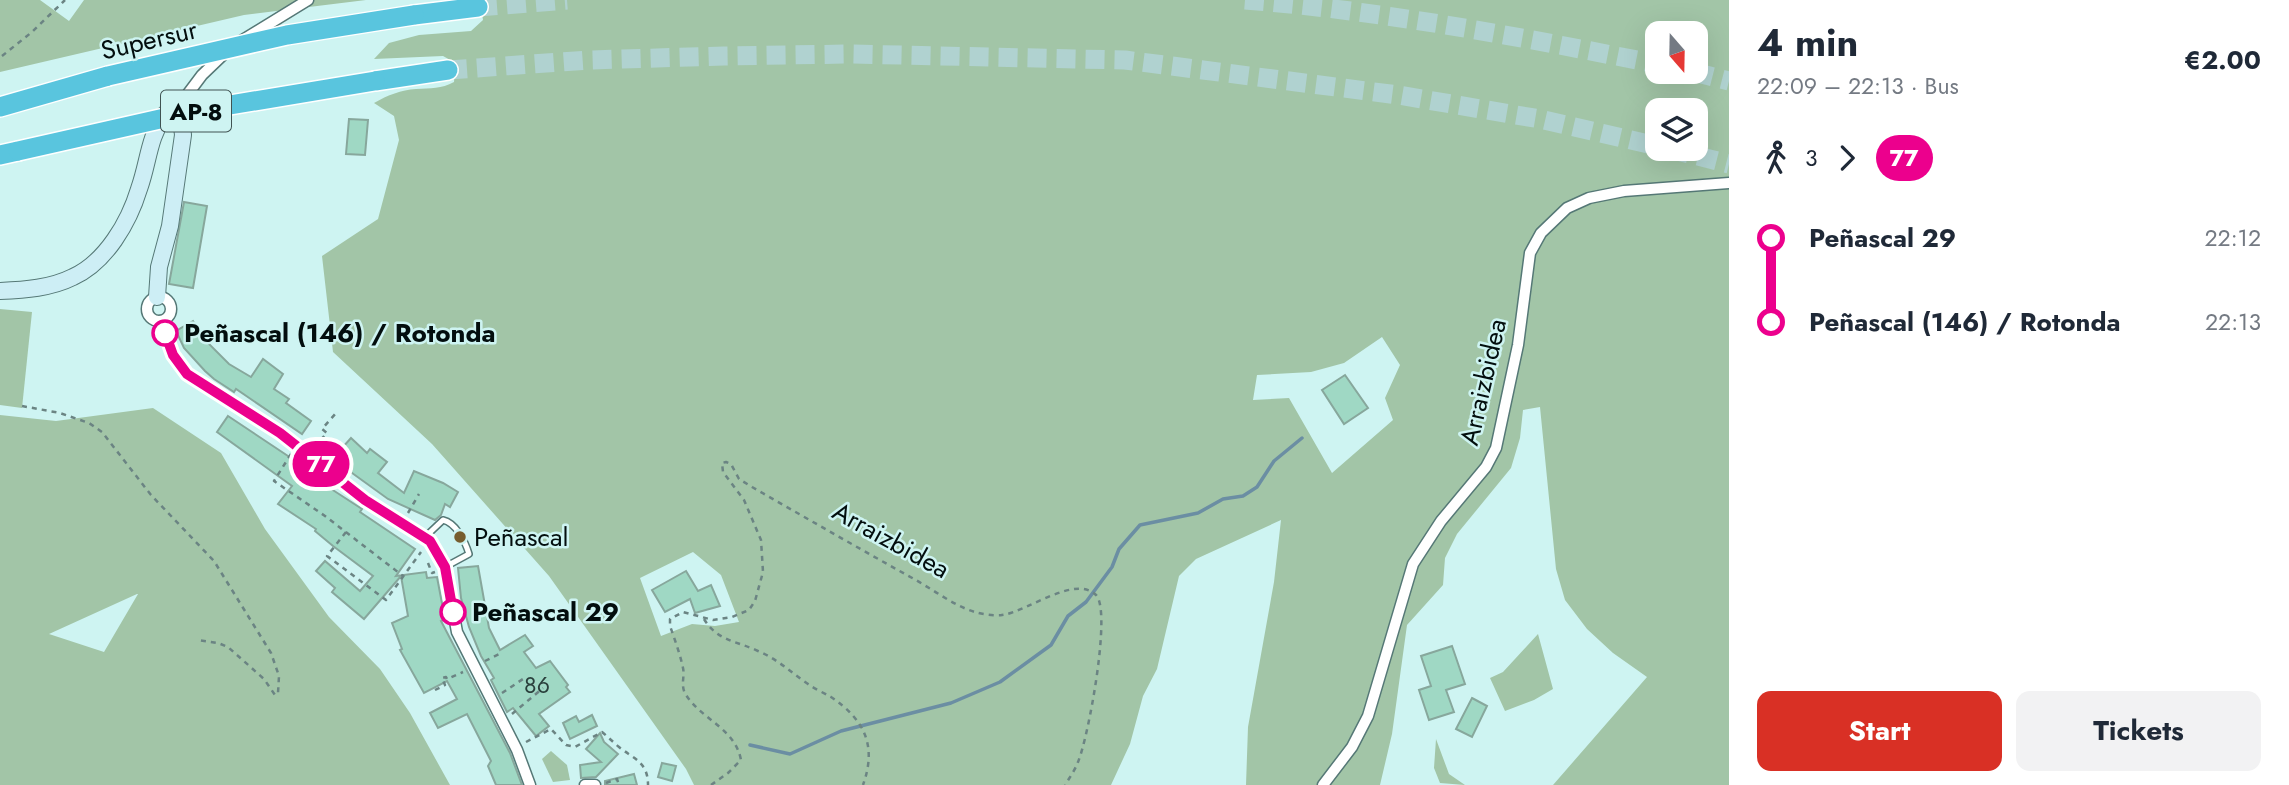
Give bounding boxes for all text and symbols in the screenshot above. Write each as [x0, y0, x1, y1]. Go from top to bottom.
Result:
street label: Supersur [97, 10, 201, 70]
text: 4 min [1757, 15, 1858, 70]
north arrow [1645, 21, 1708, 84]
map controls [1645, 21, 1708, 161]
text: €2.00 [2184, 41, 2261, 79]
text: 22:09 – 22:13 · Bus [1757, 69, 1959, 103]
road number: AP-8 [161, 90, 231, 132]
button: layers [1645, 98, 1708, 161]
icon: walk [1757, 139, 1795, 177]
icon: forward [1828, 139, 1866, 177]
text: 77 [1890, 140, 1919, 175]
text: 3 [1805, 141, 1818, 175]
text: Peñascal 29 [1809, 219, 1956, 257]
text: 22:12 [2204, 221, 2261, 255]
text: Peñascal (146) / Rotonda [1809, 303, 2121, 341]
text: 22:13 [2205, 305, 2261, 339]
place label: Peñascal (146) / Rotonda [184, 314, 496, 352]
street label: Arraizbidea [1450, 315, 1516, 449]
marker: Peñascal (146) / Rotonda [152, 320, 178, 346]
line badge: 77 [290, 441, 352, 487]
text: 77 [307, 446, 335, 481]
street label: Arraizbidea [826, 492, 956, 588]
place label: Peñascal [474, 518, 568, 556]
marker: Peñascal [452, 529, 468, 545]
place label: Peñascal 29 [472, 593, 619, 631]
marker: Peñascal 29 [440, 599, 466, 625]
house number: 86 [524, 668, 550, 702]
button: Start [1757, 691, 2002, 771]
button: Tickets [2016, 691, 2261, 771]

